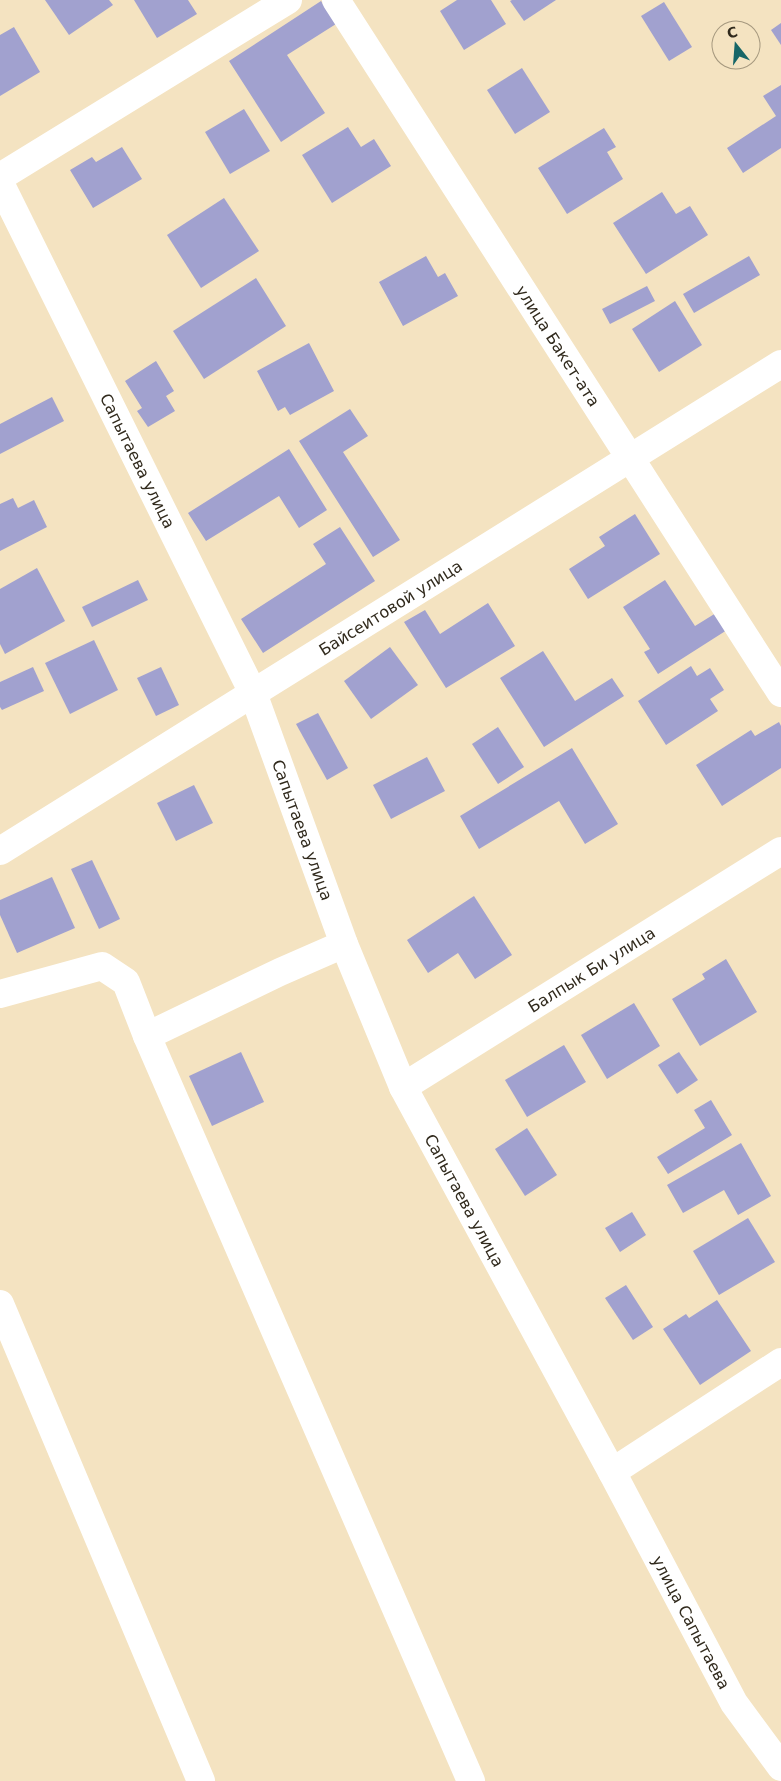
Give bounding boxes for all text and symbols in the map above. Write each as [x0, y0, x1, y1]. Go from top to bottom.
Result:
north arrow [711, 20, 761, 70]
text: С [725, 23, 739, 42]
street label: улица Бакет-ата [512, 282, 604, 410]
street label: Сапытаева улица [96, 390, 179, 531]
street label: Байсеитовой улица [315, 556, 465, 659]
street label: Сапытаева улица [268, 757, 337, 903]
street label: Балпык Би улица [524, 923, 658, 1016]
street label: Сапытаева улица [421, 1131, 508, 1270]
street label: улица Сапытаева [648, 1552, 734, 1692]

